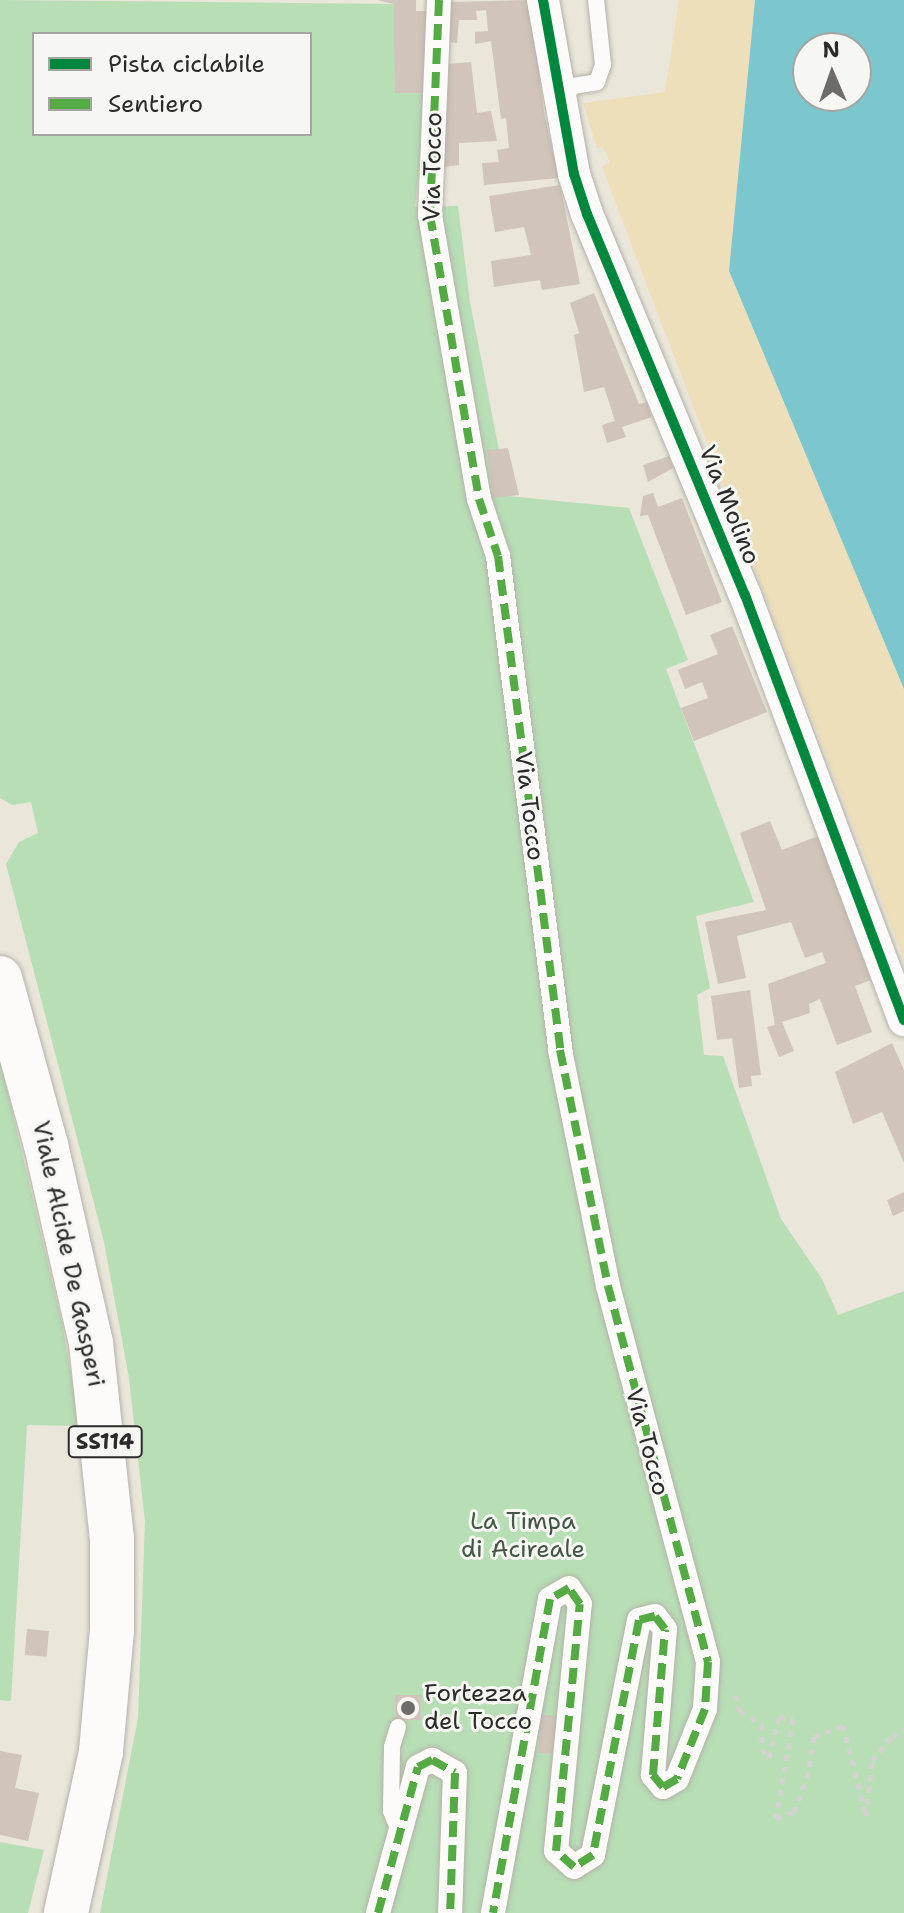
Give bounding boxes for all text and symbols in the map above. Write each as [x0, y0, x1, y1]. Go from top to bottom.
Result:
legend [32, 32, 312, 136]
north arrow [792, 32, 872, 112]
text: N [822, 35, 840, 64]
text: Pista ciclabile [108, 48, 265, 80]
text: Sentiero [108, 88, 203, 120]
street label: Via Tocco [418, 112, 448, 222]
street label: Via Molino [692, 441, 766, 569]
street label: Via Tocco [508, 750, 550, 862]
street label: Viale Alcide De Gasperi [26, 1118, 110, 1390]
street label: Via Tocco [619, 1385, 675, 1499]
road number: SS114 [67, 1424, 143, 1460]
park label: La Timpa di Acireale [461, 1508, 585, 1564]
place label: Fortezza del Tocco [424, 1680, 532, 1736]
marker: Fortezza del Tocco [399, 1699, 417, 1717]

